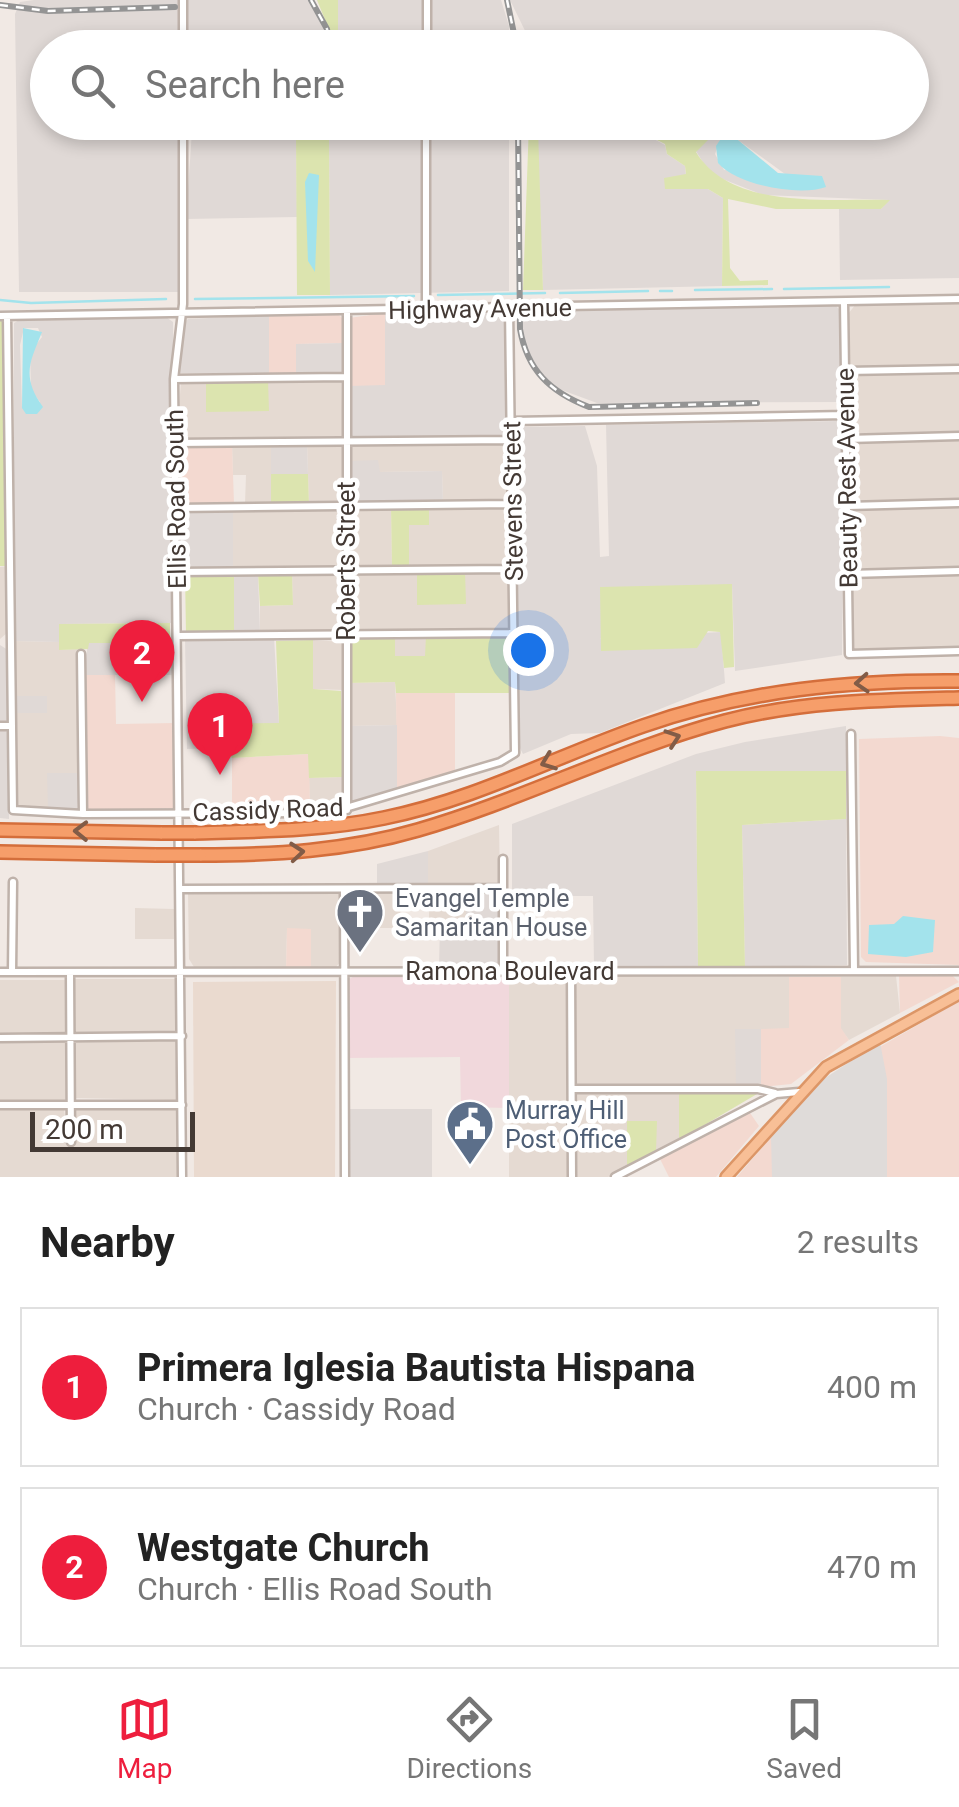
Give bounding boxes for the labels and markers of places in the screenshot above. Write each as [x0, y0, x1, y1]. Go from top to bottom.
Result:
pin: 2 [110, 620, 174, 702]
pin: 1 [188, 692, 252, 775]
place label: Evangel Temple Samaritan House [395, 884, 587, 942]
church icon: Evangel Temple Samaritan House [334, 886, 386, 954]
place label: Murray Hill Post Office [505, 1096, 627, 1154]
public building icon: Murray Hill Post Office [444, 1098, 496, 1166]

